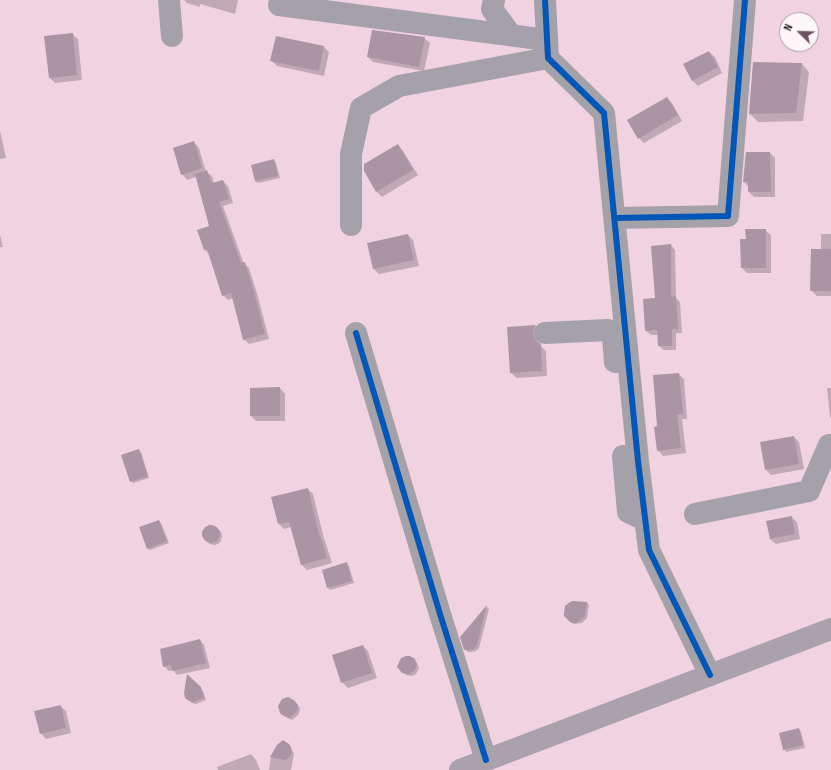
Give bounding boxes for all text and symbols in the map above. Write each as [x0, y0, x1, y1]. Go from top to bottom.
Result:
north arrow [779, 12, 819, 52]
text: N [781, 22, 796, 33]

